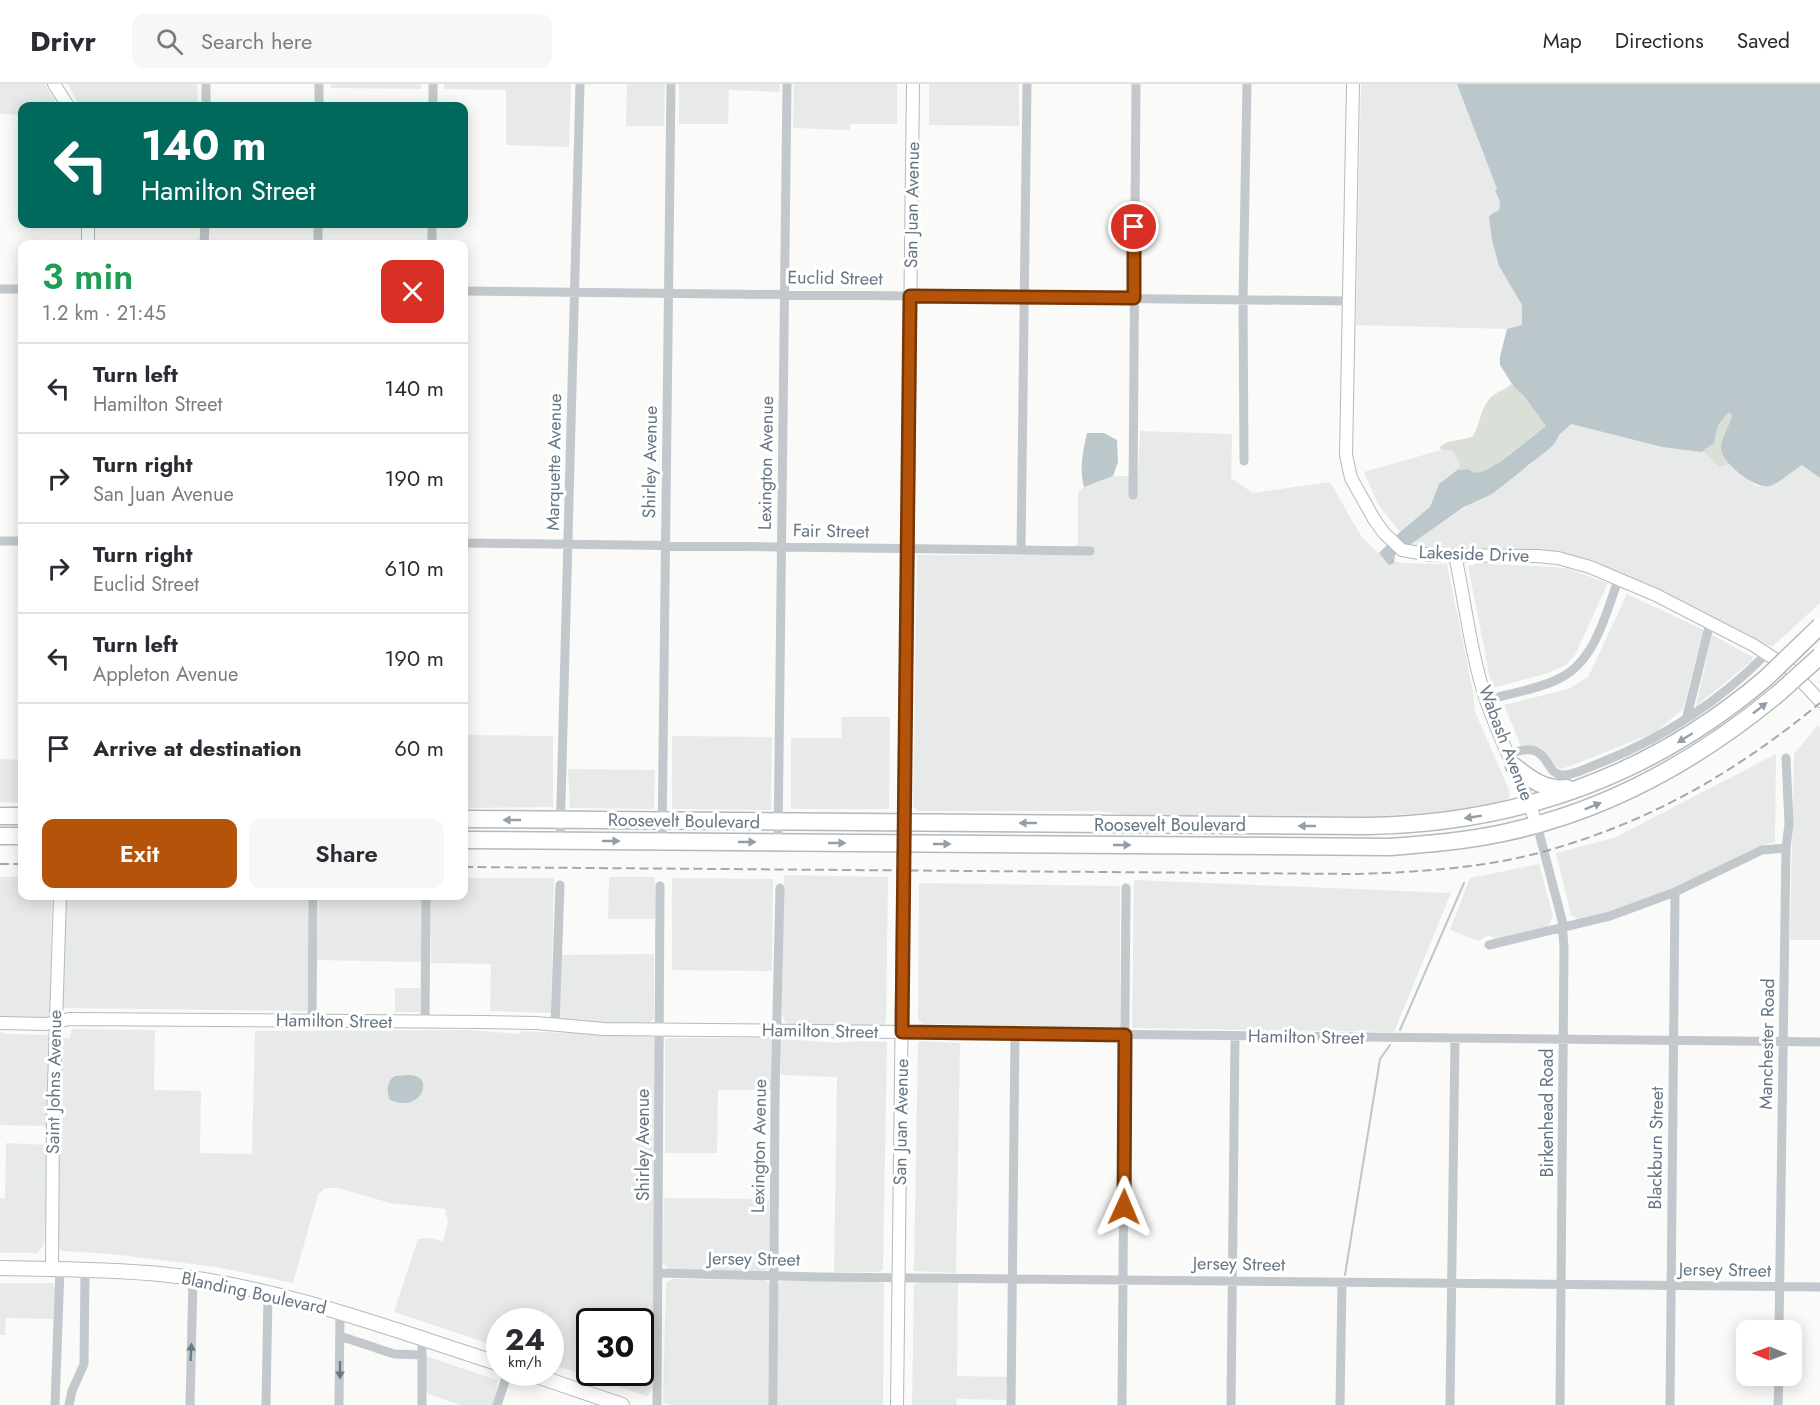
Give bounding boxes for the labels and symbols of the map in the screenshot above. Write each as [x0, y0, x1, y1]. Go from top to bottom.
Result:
street label: San Juan Avenue [898, 141, 926, 269]
pin [1108, 201, 1159, 252]
street label: Euclid Street [787, 264, 884, 292]
street label: Marquette Avenue [540, 393, 568, 531]
street label: Lexington Avenue [752, 396, 780, 530]
street label: Shirley Avenue [636, 405, 664, 519]
street label: Fair Street [793, 517, 870, 545]
street label: Lakeside Drive [1418, 539, 1530, 569]
street label: Wabash Avenue [1472, 681, 1540, 805]
one-way arrow [1753, 702, 1768, 714]
one-way arrow [1677, 732, 1694, 743]
one-way arrow [1584, 801, 1602, 810]
street label: Roosevelt Boulevard [608, 807, 760, 835]
street label: Roosevelt Boulevard [1094, 812, 1246, 838]
one-way arrow [1463, 813, 1482, 822]
one-way arrow [503, 815, 522, 825]
one-way arrow [1018, 819, 1037, 828]
one-way arrow [1297, 821, 1316, 831]
one-way arrow [602, 836, 621, 846]
one-way arrow [737, 837, 756, 847]
one-way arrow [827, 838, 846, 848]
one-way arrow [932, 839, 951, 848]
one-way arrow [1113, 840, 1132, 850]
street label: Manchester Road [1753, 978, 1781, 1110]
street label: Hamilton Street [276, 1007, 393, 1035]
street label: Saint Johns Avenue [40, 1010, 68, 1154]
street label: Hamilton Street [762, 1017, 879, 1045]
street label: Hamilton Street [1248, 1023, 1365, 1051]
street label: Birkenhead Road [1534, 1048, 1560, 1178]
street label: San Juan Avenue [887, 1058, 915, 1186]
street label: Lexington Avenue [745, 1079, 773, 1213]
street label: Blackburn Street [1642, 1086, 1670, 1210]
street label: Shirley Avenue [630, 1089, 656, 1201]
position arrow [1092, 1175, 1156, 1239]
street label: Jersey Street [706, 1245, 801, 1273]
street label: Jersey Street [1191, 1250, 1286, 1278]
street label: Jersey Street [1677, 1256, 1772, 1284]
street label: Blanding Boulevard [179, 1265, 329, 1321]
speed limit sign: 30 [576, 1308, 654, 1386]
north arrow [1736, 1320, 1802, 1386]
one-way arrow [186, 1342, 195, 1361]
one-way arrow [335, 1361, 345, 1380]

